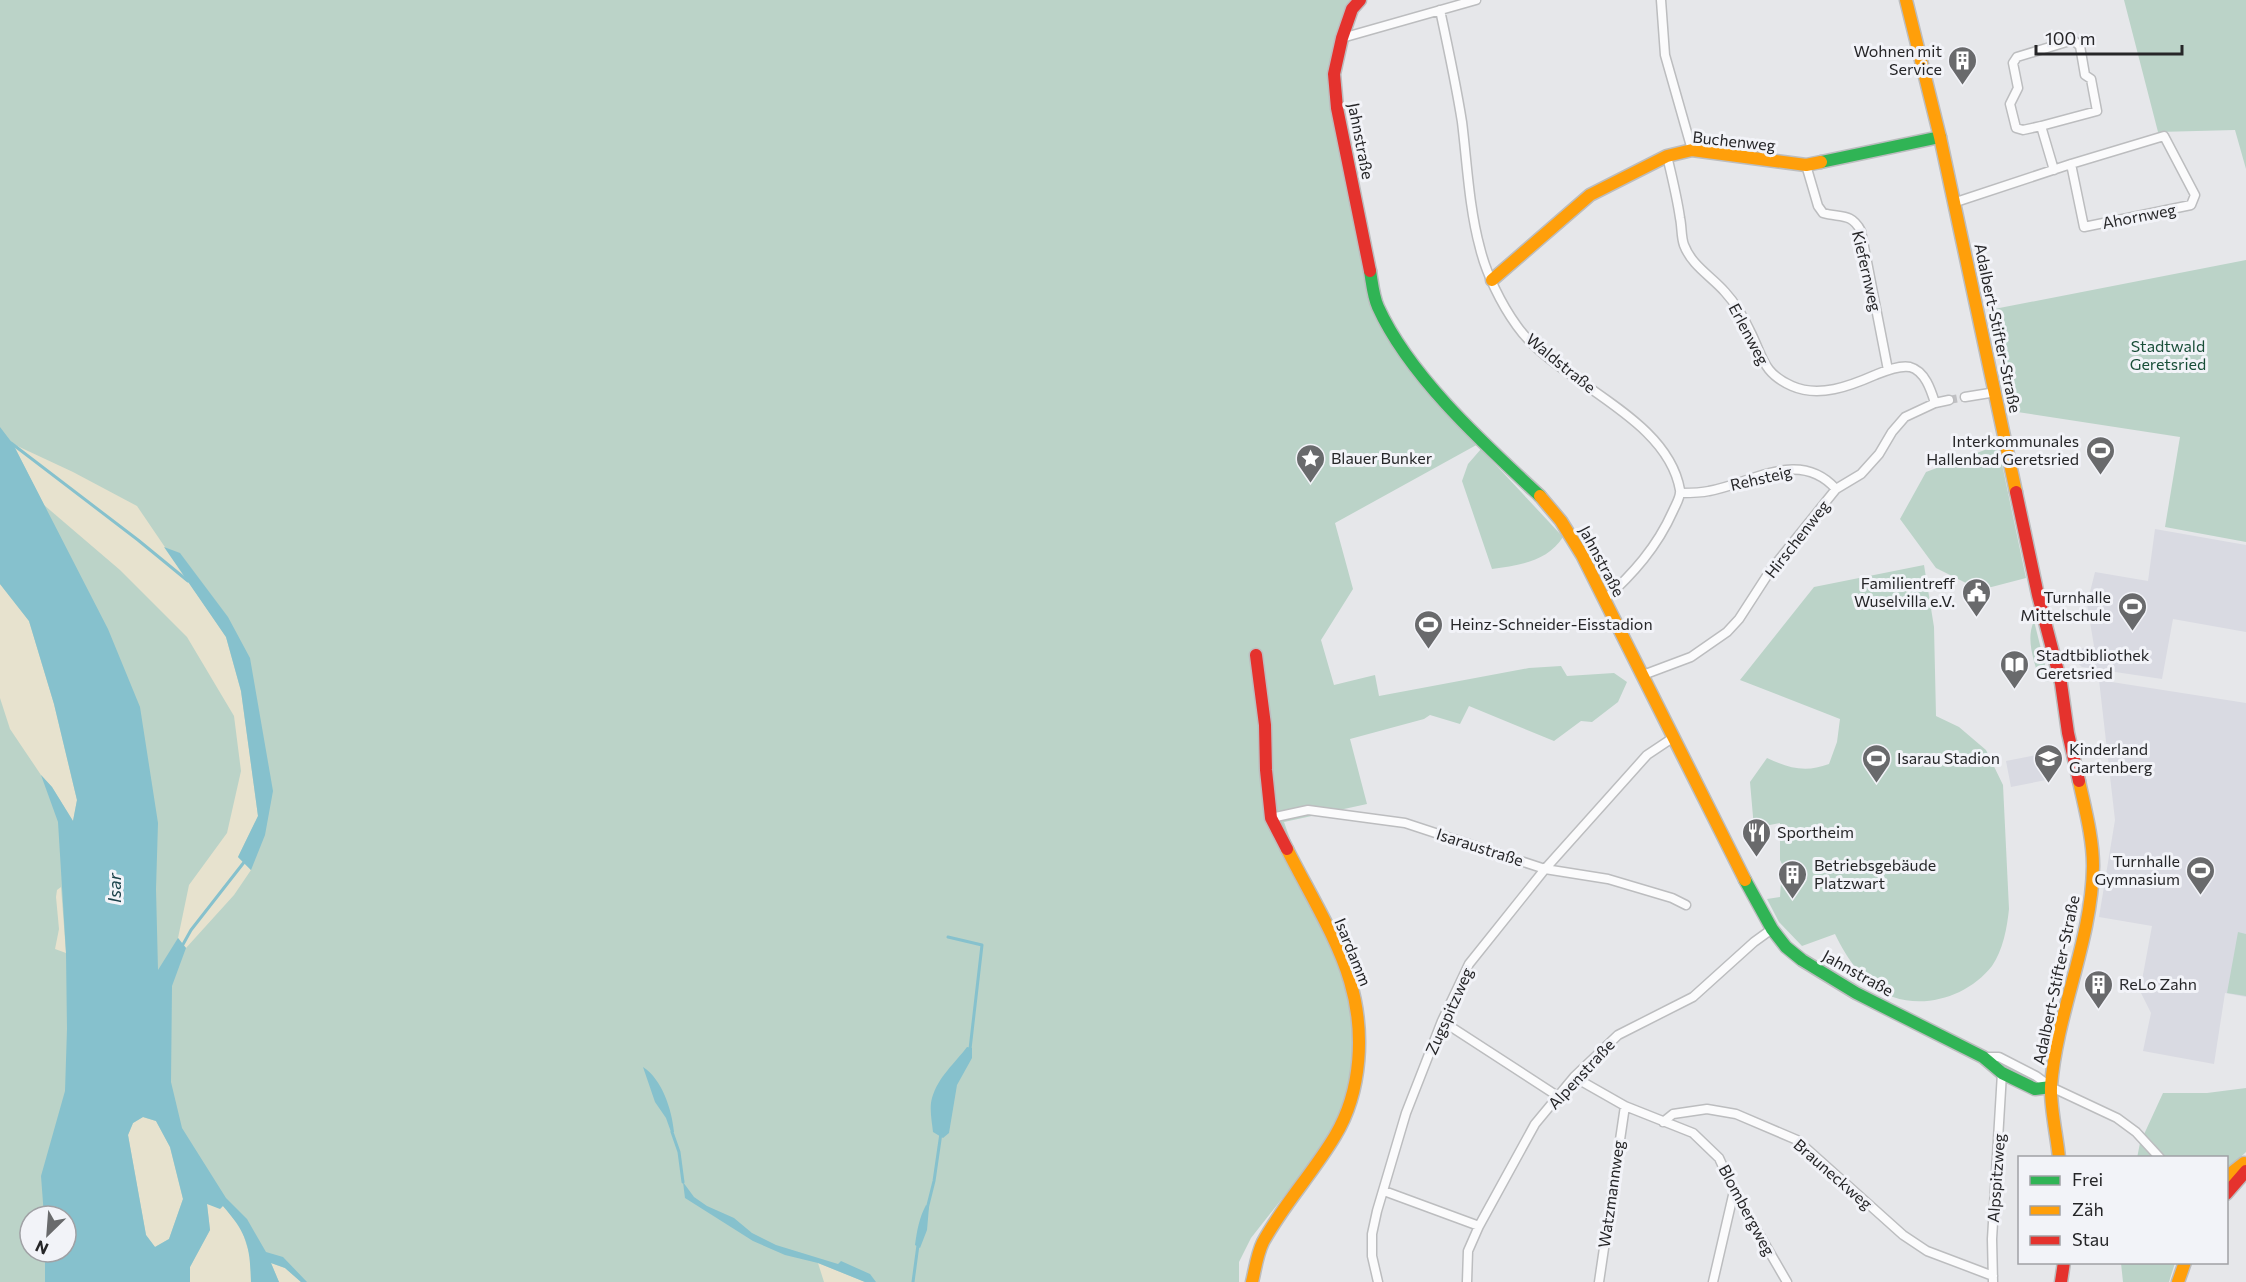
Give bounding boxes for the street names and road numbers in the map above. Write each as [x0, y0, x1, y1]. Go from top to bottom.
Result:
street label: Jahnstraße [1345, 101, 1378, 181]
street label: Buchenweg [1692, 127, 1777, 154]
street label: Ahornweg [2100, 199, 2178, 232]
street label: Kiefernweg [1849, 229, 1886, 314]
street label: Adalbert-Stifter-Straße [1971, 241, 2026, 414]
street label: Erlenweg [1725, 300, 1774, 368]
street label: Waldstraße [1523, 329, 1600, 396]
street label: Rehsteig [1728, 461, 1794, 494]
street label: Hirschenweg [1760, 496, 1833, 581]
street label: Jahnstraße [1576, 522, 1629, 600]
street label: Isaraustraße [1434, 824, 1526, 869]
street label: Adalbert-Stifter-Straße [2028, 893, 2083, 1066]
street label: Isardamm [1331, 915, 1376, 989]
street label: Jahnstraße [1820, 945, 1897, 1000]
street label: Zugspitzweg [1421, 964, 1476, 1057]
street label: Alpenstraße [1543, 1035, 1618, 1113]
street label: Alpspitzweg [1983, 1132, 2008, 1223]
street label: Brauneckweg [1790, 1134, 1877, 1213]
street label: Watzmannweg [1594, 1139, 1628, 1249]
street label: Blombergweg [1715, 1161, 1780, 1259]

